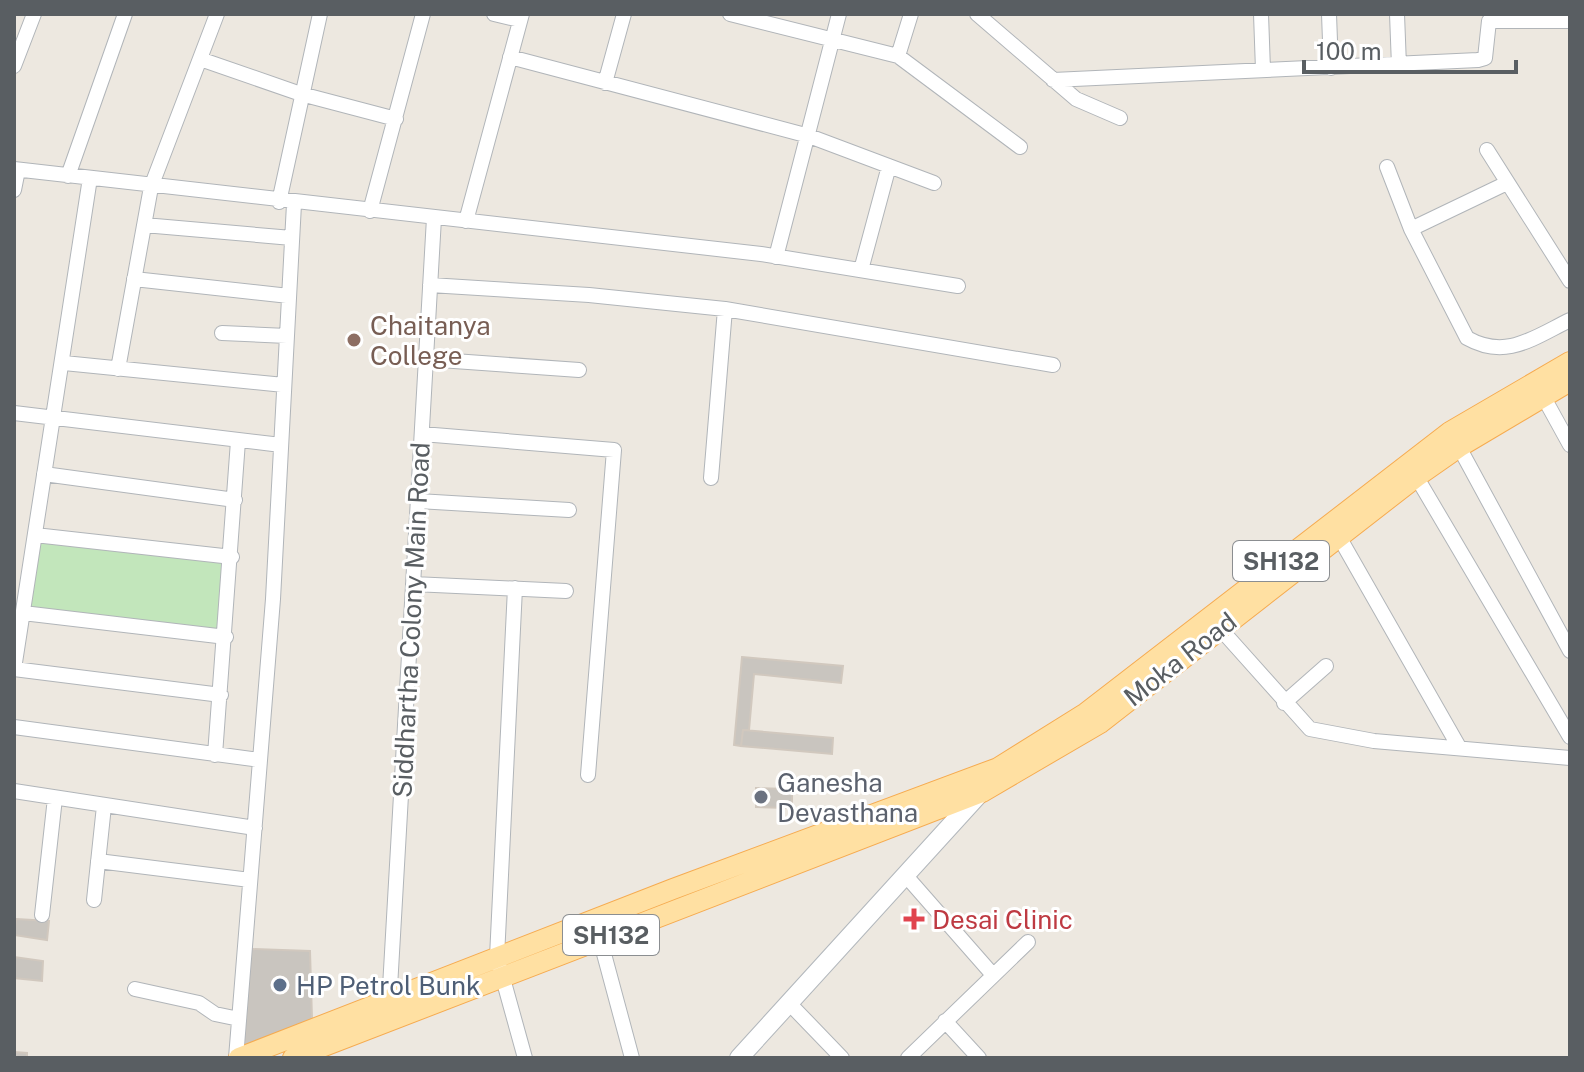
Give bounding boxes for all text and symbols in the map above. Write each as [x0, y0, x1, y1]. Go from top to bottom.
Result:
scale bar [1304, 24, 1516, 74]
text: 100 m [1316, 37, 1382, 65]
place label: Chaitanya College [370, 310, 491, 371]
marker: Chaitanya College [345, 331, 363, 349]
street label: Siddhartha Colony Main Road [386, 441, 436, 799]
road number: SH132 [1233, 541, 1329, 581]
street label: Moka Road [1118, 606, 1242, 712]
place label: Ganesha Devasthana [777, 767, 918, 828]
marker: Ganesha Devasthana [752, 788, 770, 806]
place label: Desai Clinic [932, 904, 1073, 935]
marker: Desai Clinic [903, 908, 925, 930]
road number: SH132 [563, 915, 659, 955]
place label: HP Petrol Bunk [296, 970, 481, 1001]
marker: HP Petrol Bunk [271, 976, 289, 994]

